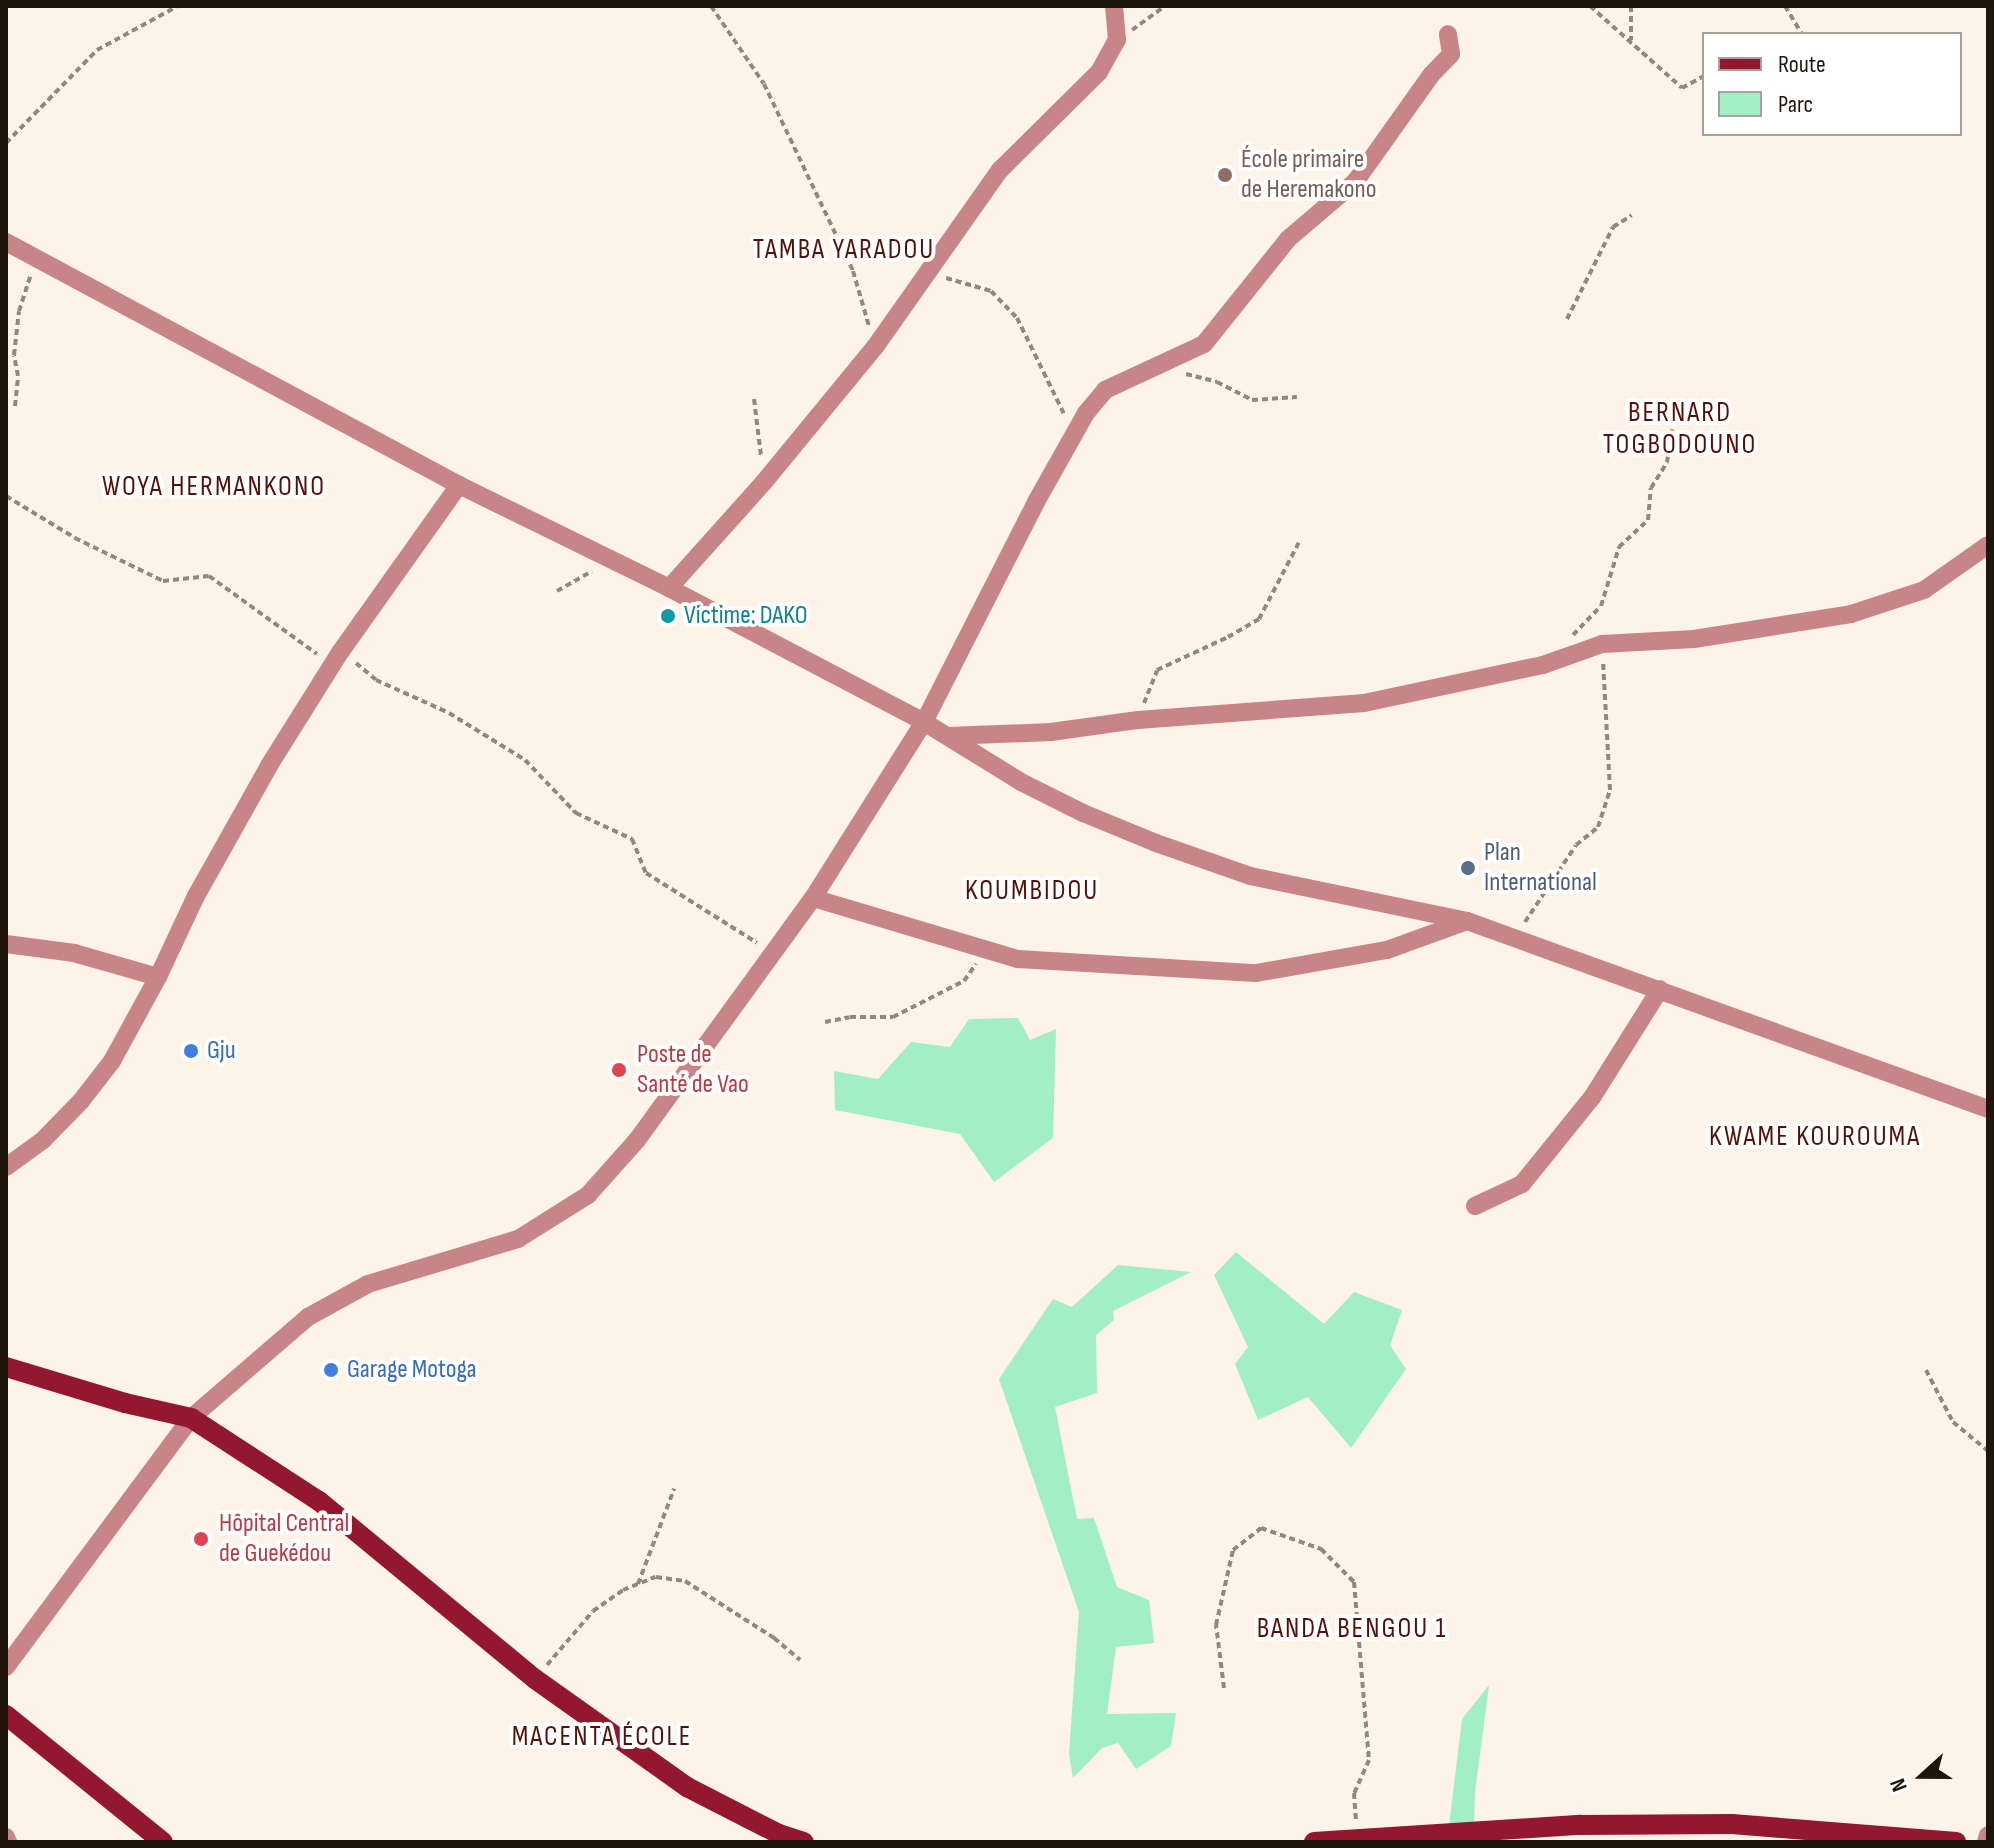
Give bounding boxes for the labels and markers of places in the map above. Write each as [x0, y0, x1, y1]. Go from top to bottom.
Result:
place label: École primaire de Heremakono [1241, 144, 1377, 206]
marker: École primaire de Heremakono [1216, 166, 1234, 184]
place label: Victime: DAKO [684, 600, 808, 632]
marker: Victime: DAKO [659, 607, 677, 625]
place label: Plan International [1484, 837, 1597, 898]
marker: Plan International [1459, 859, 1477, 877]
place label: Gju [207, 1035, 236, 1067]
place label: Poste de Santé de Vao [637, 1039, 749, 1100]
marker: Gju [182, 1042, 200, 1060]
marker: Poste de Santé de Vao [608, 1059, 630, 1081]
place label: Garage Motoga [347, 1354, 476, 1386]
marker: Garage Motoga [322, 1361, 340, 1379]
place label: Hôpital Central de Guekédou [219, 1508, 349, 1570]
marker: Hôpital Central de Guekédou [190, 1528, 212, 1550]

